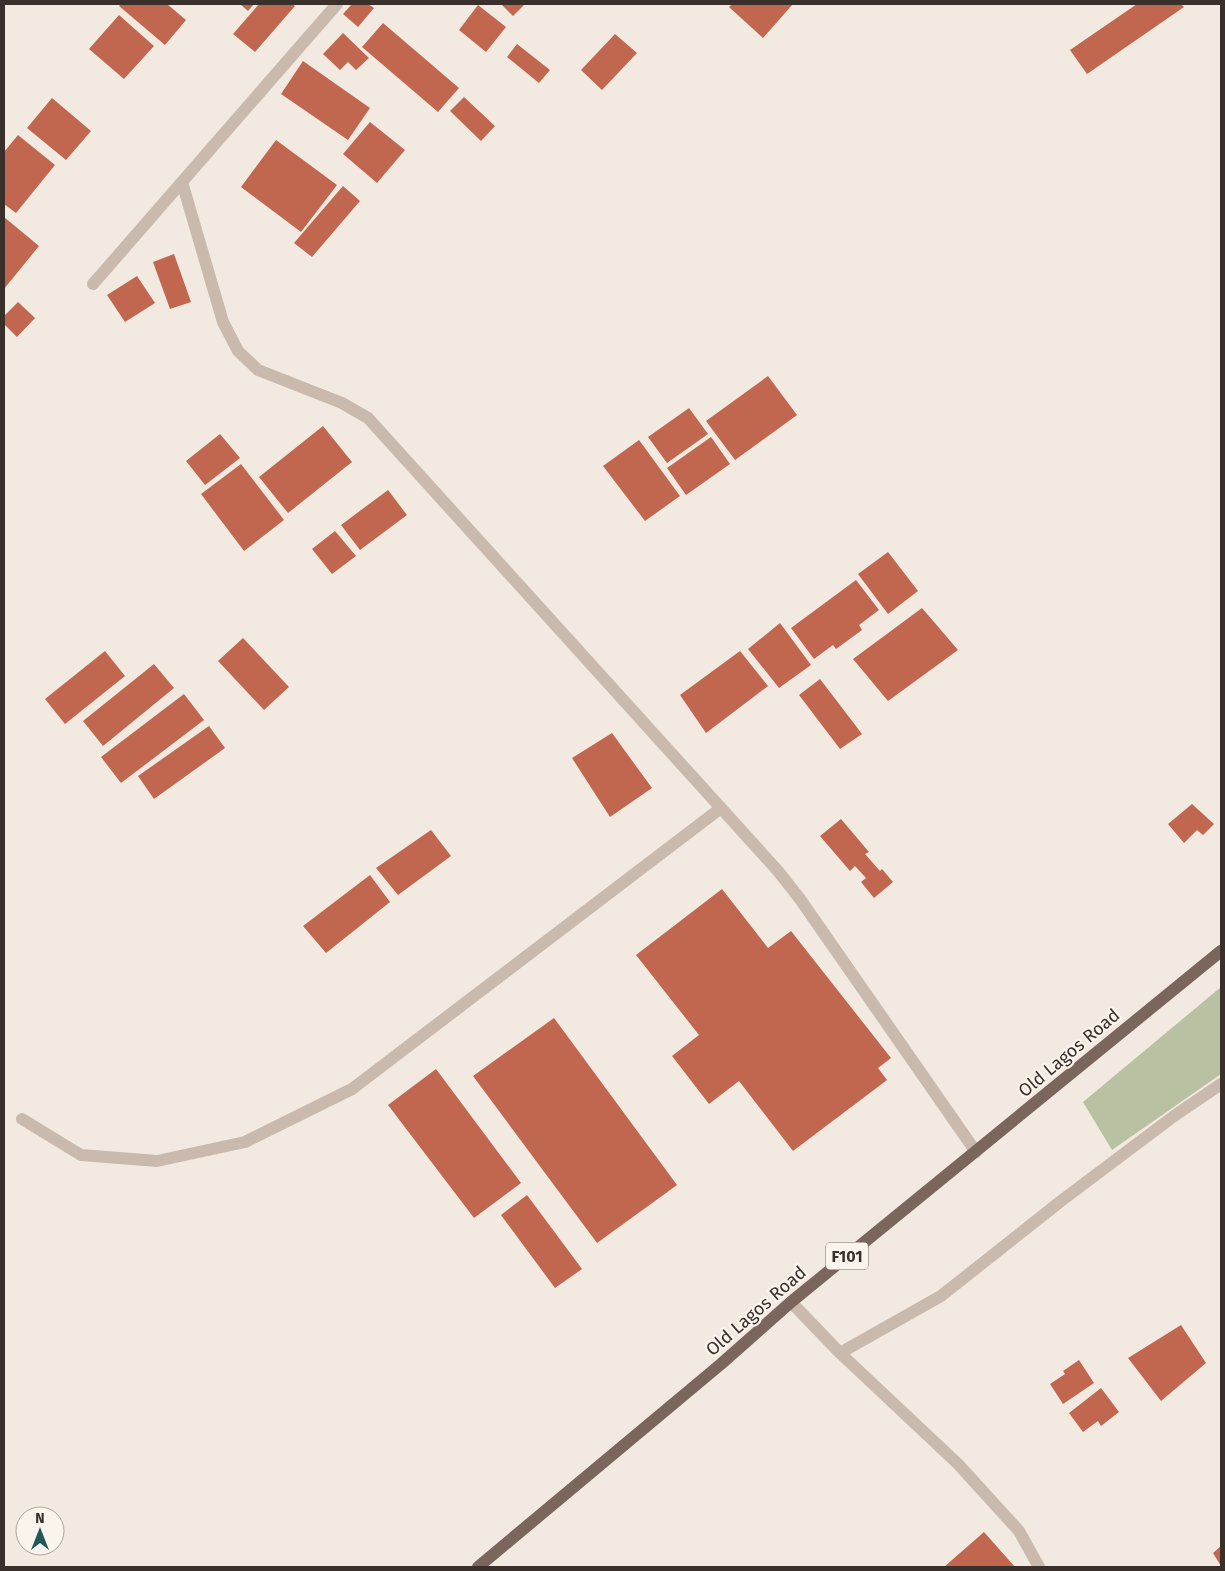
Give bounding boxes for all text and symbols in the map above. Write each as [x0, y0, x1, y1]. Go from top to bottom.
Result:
street label: Old Lagos Road [1014, 1004, 1124, 1102]
road number: F101 [826, 1242, 868, 1270]
street label: Old Lagos Road [701, 1261, 811, 1361]
north arrow [15, 1506, 65, 1556]
text: N [35, 1510, 45, 1527]

